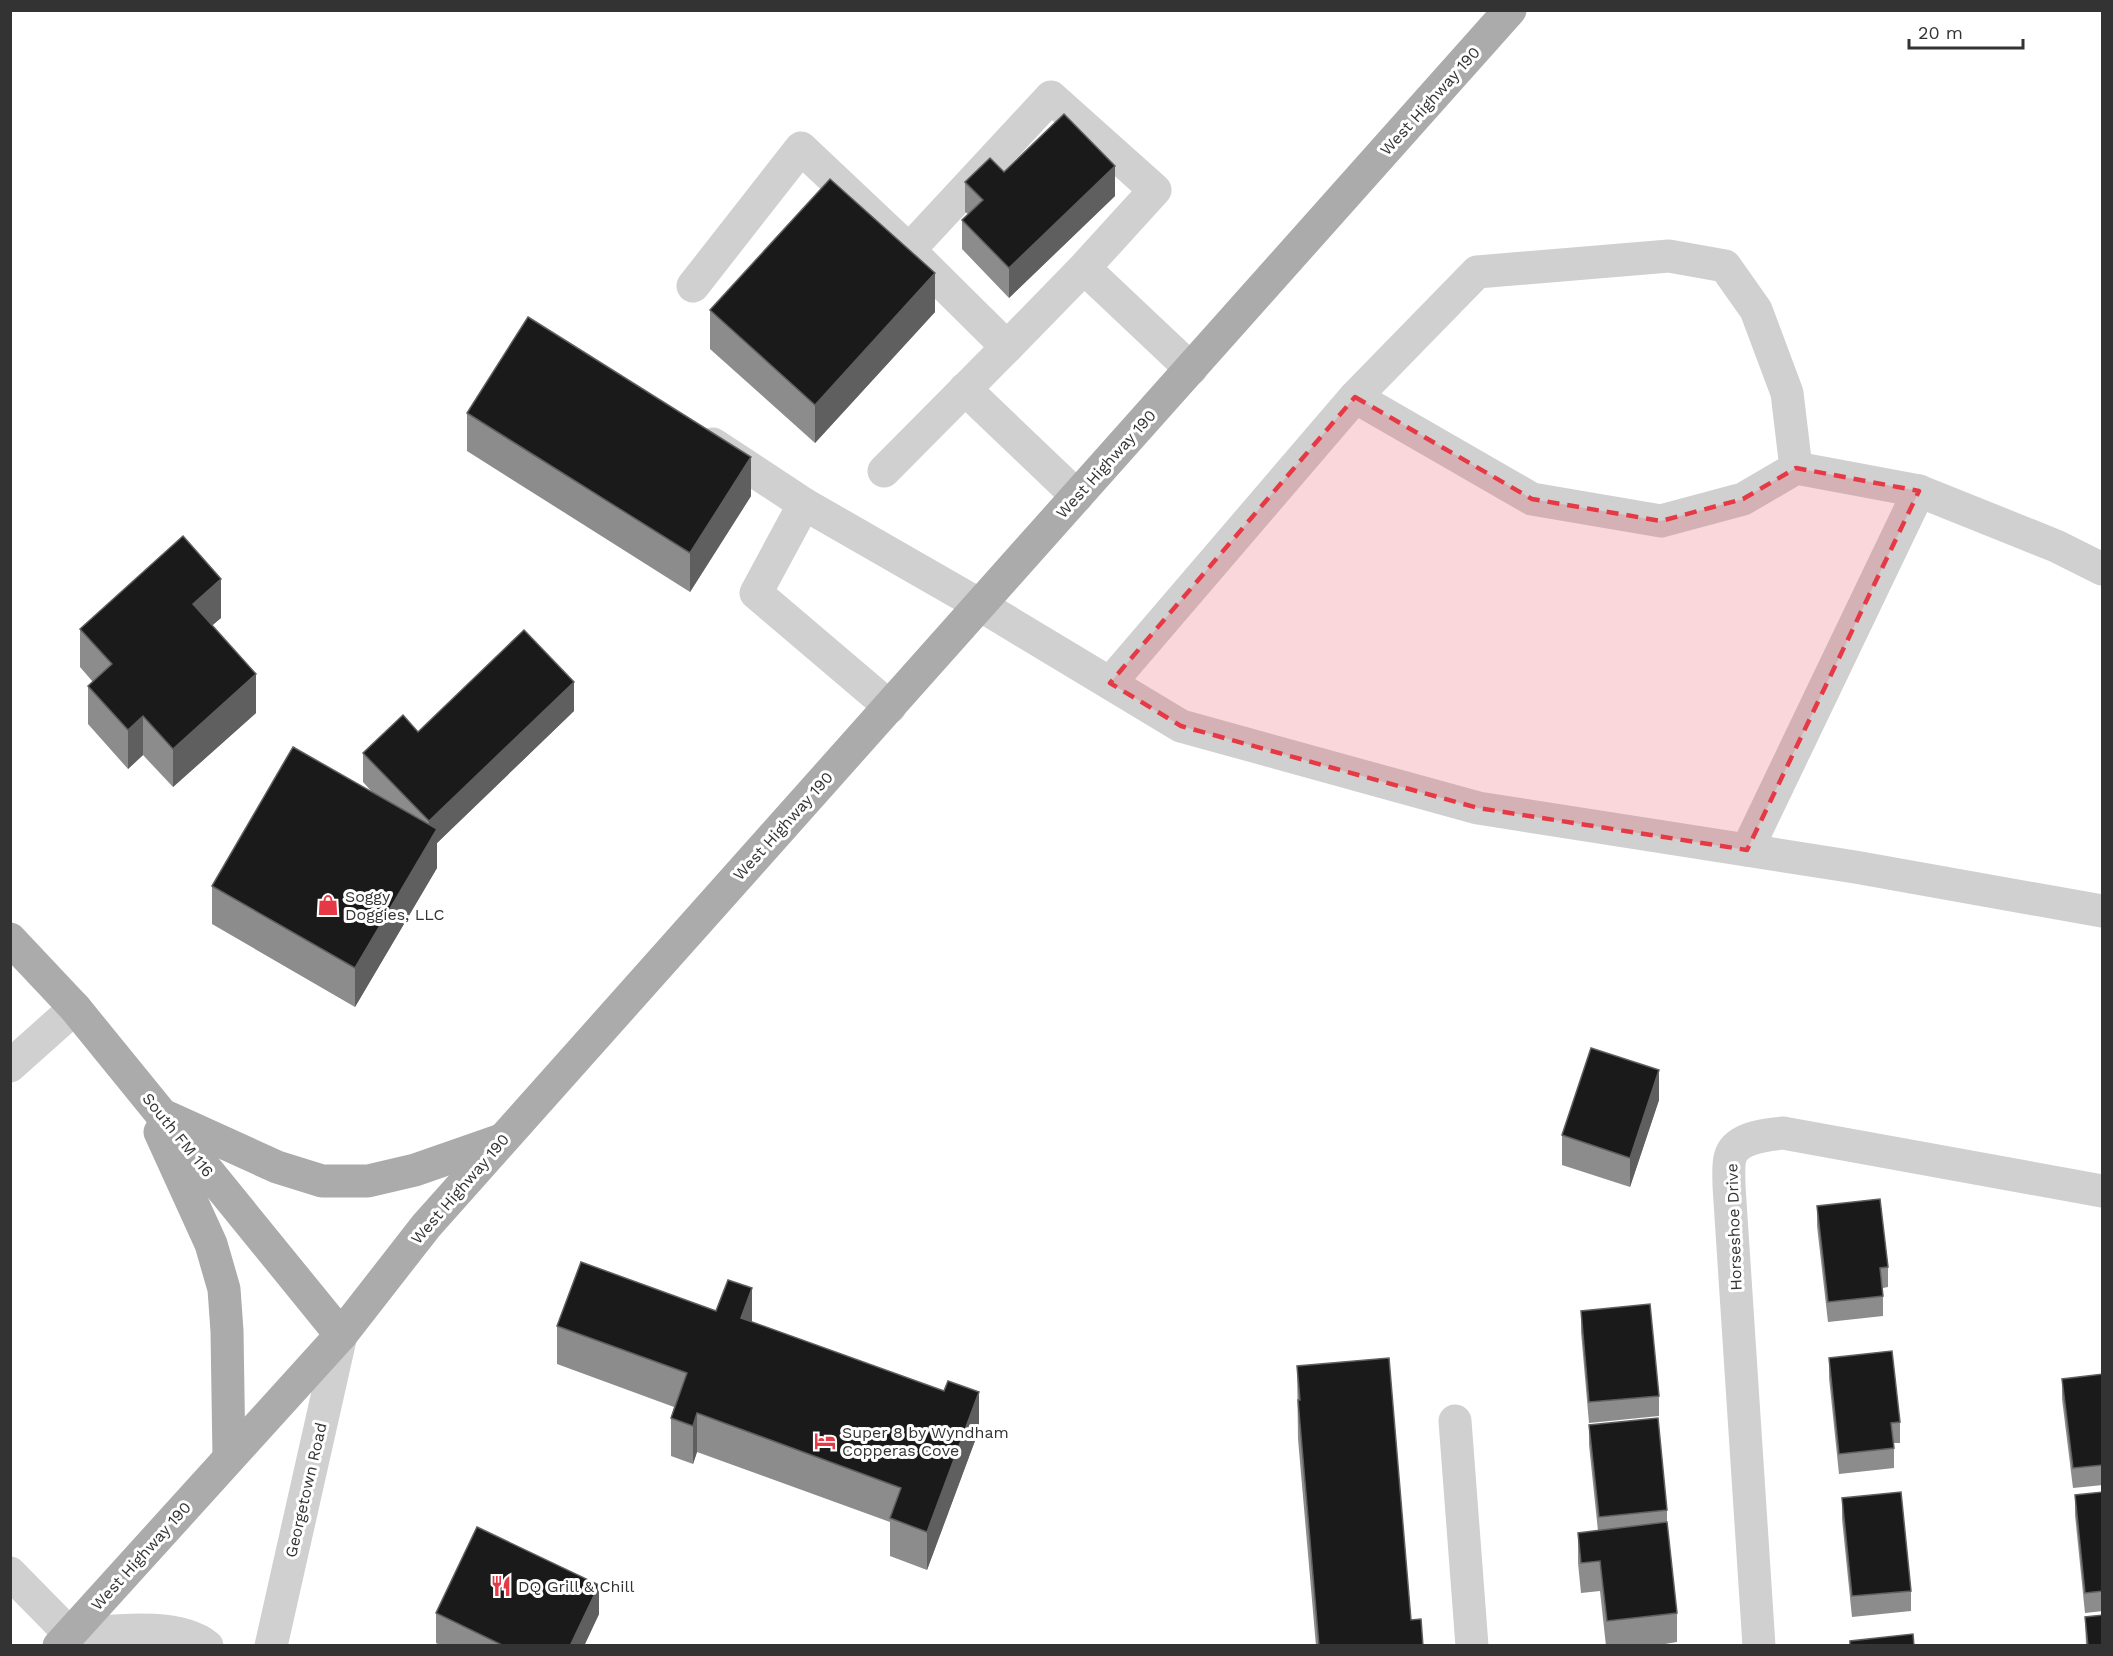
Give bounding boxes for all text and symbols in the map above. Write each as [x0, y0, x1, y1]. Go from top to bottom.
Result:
scale bar [1909, 12, 2023, 50]
text: 20 m [1918, 22, 1963, 43]
street label: West Highway 190 [1376, 43, 1484, 159]
street label: West Highway 190 [1052, 406, 1160, 522]
street label: West Highway 190 [729, 768, 837, 884]
place label: Soggy Doggies, LLC [345, 887, 445, 924]
shop icon: Soggy Doggies, LLC [316, 893, 340, 917]
street label: South FM 116 [138, 1089, 218, 1181]
street label: West Highway 190 [407, 1130, 513, 1248]
street label: Horseshoe Drive [1722, 1163, 1746, 1291]
street label: Georgetown Road [281, 1421, 331, 1559]
place label: Super 8 by Wyndham Copperas Cove [842, 1423, 1009, 1460]
hotel icon: Super 8 by Wyndham Copperas Cove [813, 1429, 837, 1453]
street label: West Highway 190 [87, 1498, 195, 1614]
restaurant icon: DQ Grill & Chill [489, 1574, 513, 1598]
place label: DQ Grill & Chill [518, 1577, 634, 1596]

